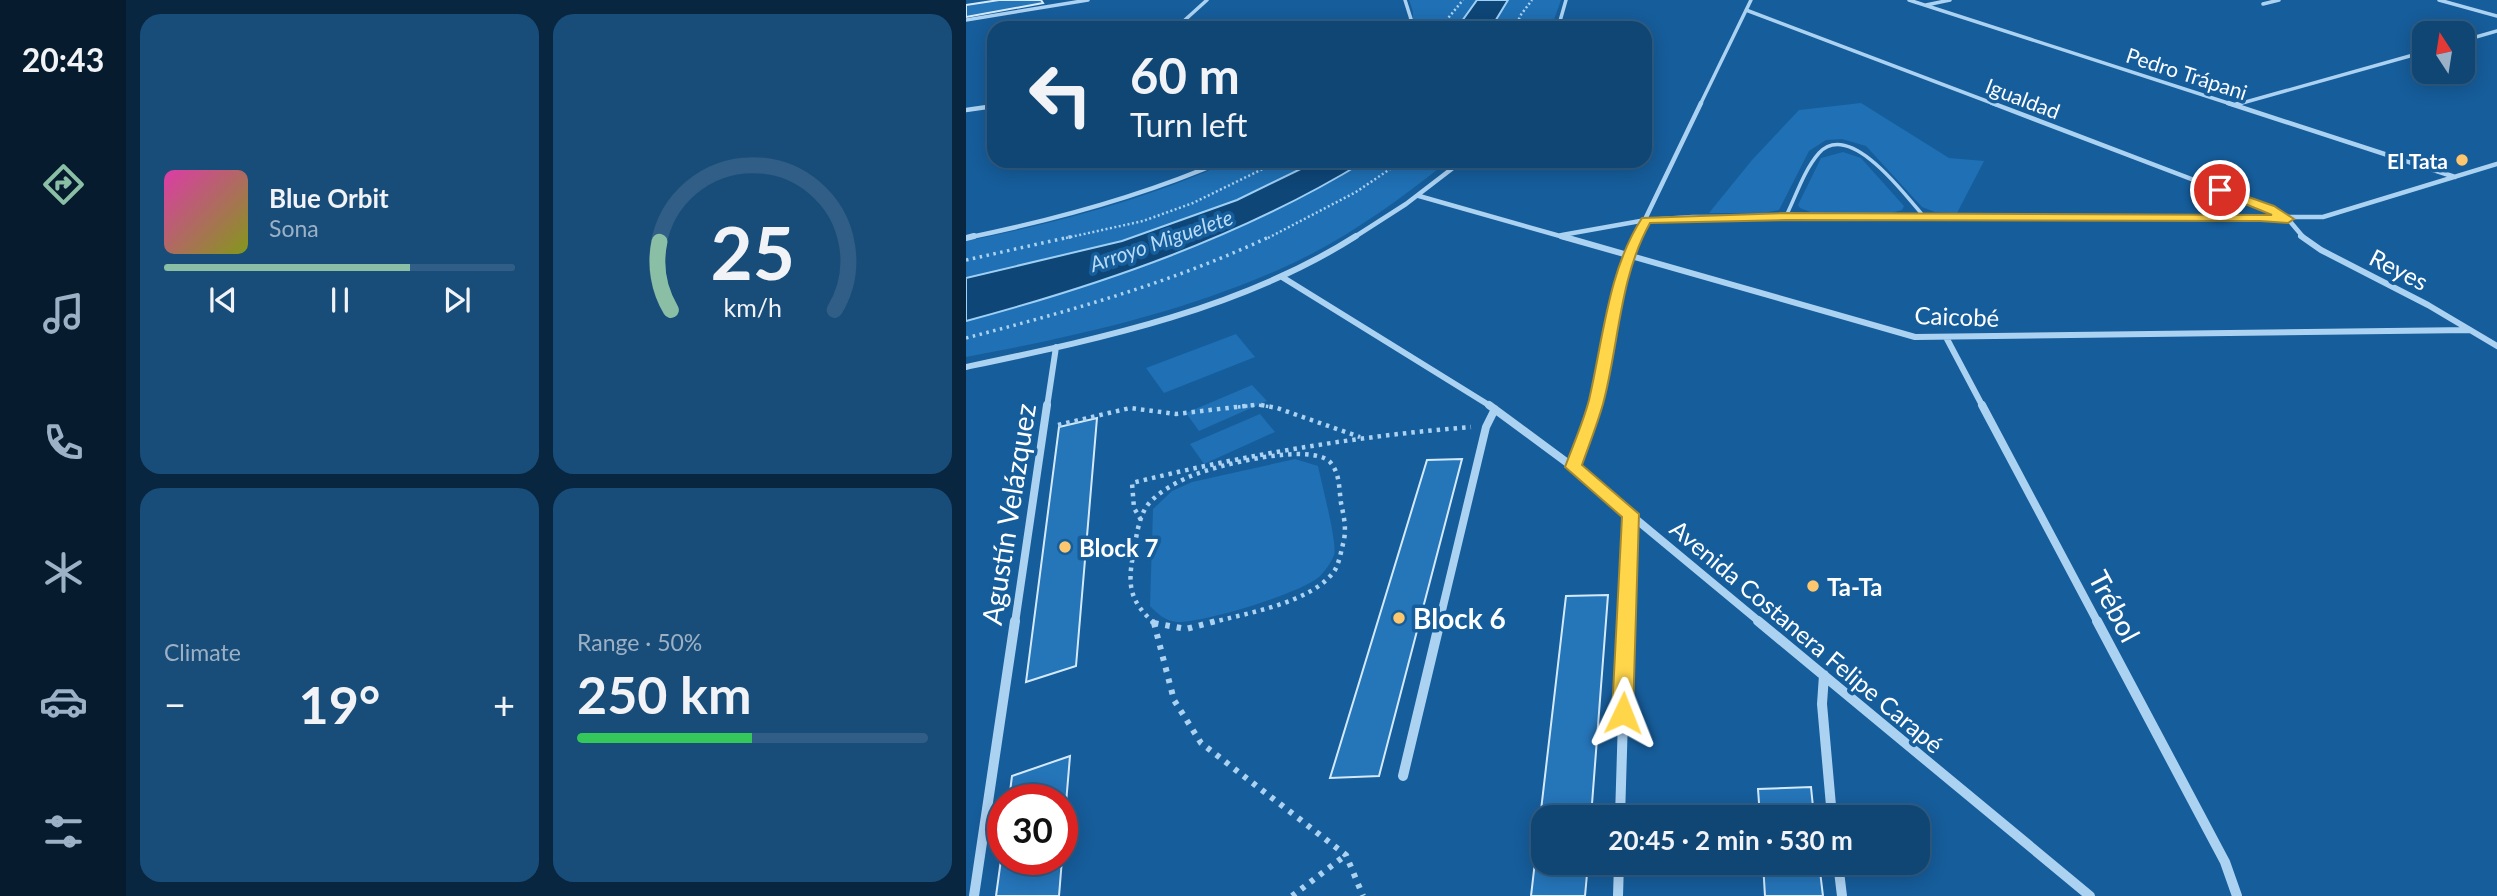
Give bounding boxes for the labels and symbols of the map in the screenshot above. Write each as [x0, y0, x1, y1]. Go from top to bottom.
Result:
north arrow [2412, 21, 2474, 84]
street label: Pedro Trápani [2123, 42, 2251, 104]
street label: Igualdad [1982, 72, 2064, 124]
place label: El Tata [2387, 148, 2448, 173]
marker: El Tata [2454, 152, 2470, 168]
pin [2190, 160, 2250, 220]
water label: Arroyo Miguelete [1085, 204, 1236, 276]
street label: Reyes [2365, 242, 2433, 296]
street label: Caicobé [1914, 300, 2000, 332]
street label: Agustín Velázquez [974, 401, 1042, 627]
street label: Avenida Costanera Felipe Carapé [1665, 513, 1949, 759]
place label: Block 7 [1079, 533, 1159, 562]
marker: Block 7 [1057, 539, 1073, 555]
street label: Trébol [2082, 564, 2148, 648]
place label: Ta-Ta [1827, 572, 1882, 601]
marker: Ta-Ta [1805, 578, 1821, 594]
place label: Block 6 [1413, 601, 1506, 635]
marker: Block 6 [1391, 610, 1407, 626]
position arrow [1586, 676, 1660, 750]
speed limit sign: 30 [987, 784, 1078, 875]

